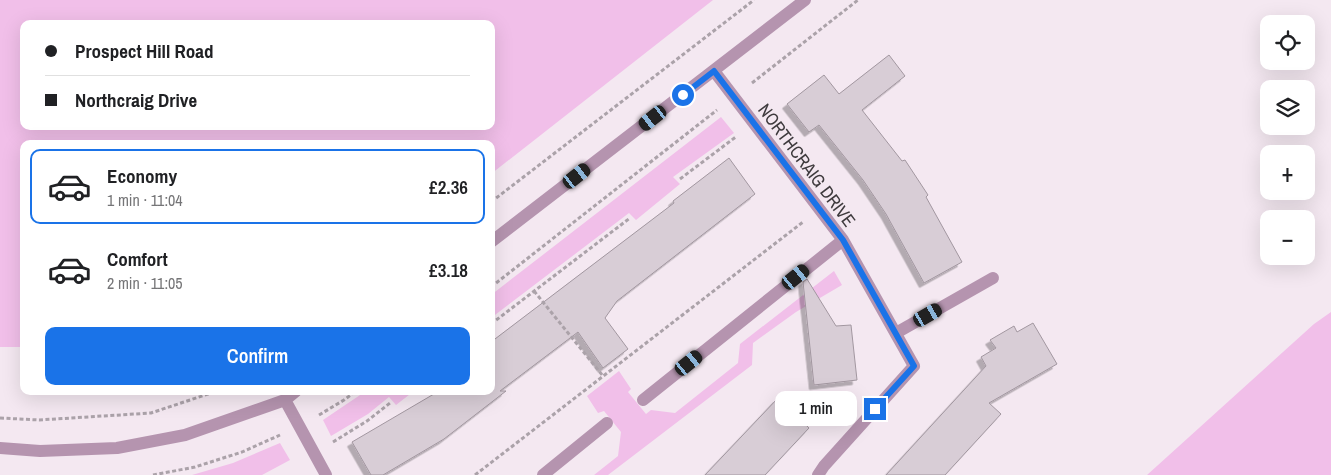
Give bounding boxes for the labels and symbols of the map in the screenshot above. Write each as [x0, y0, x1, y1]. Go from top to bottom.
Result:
route start [672, 84, 694, 106]
street label: NORTHCRAIG DRIVE [752, 98, 862, 232]
car [636, 103, 669, 133]
car [560, 161, 593, 191]
car [779, 262, 812, 292]
car [911, 301, 944, 329]
car [672, 348, 705, 378]
callout: 1 min [775, 392, 858, 426]
route end [864, 398, 886, 420]

